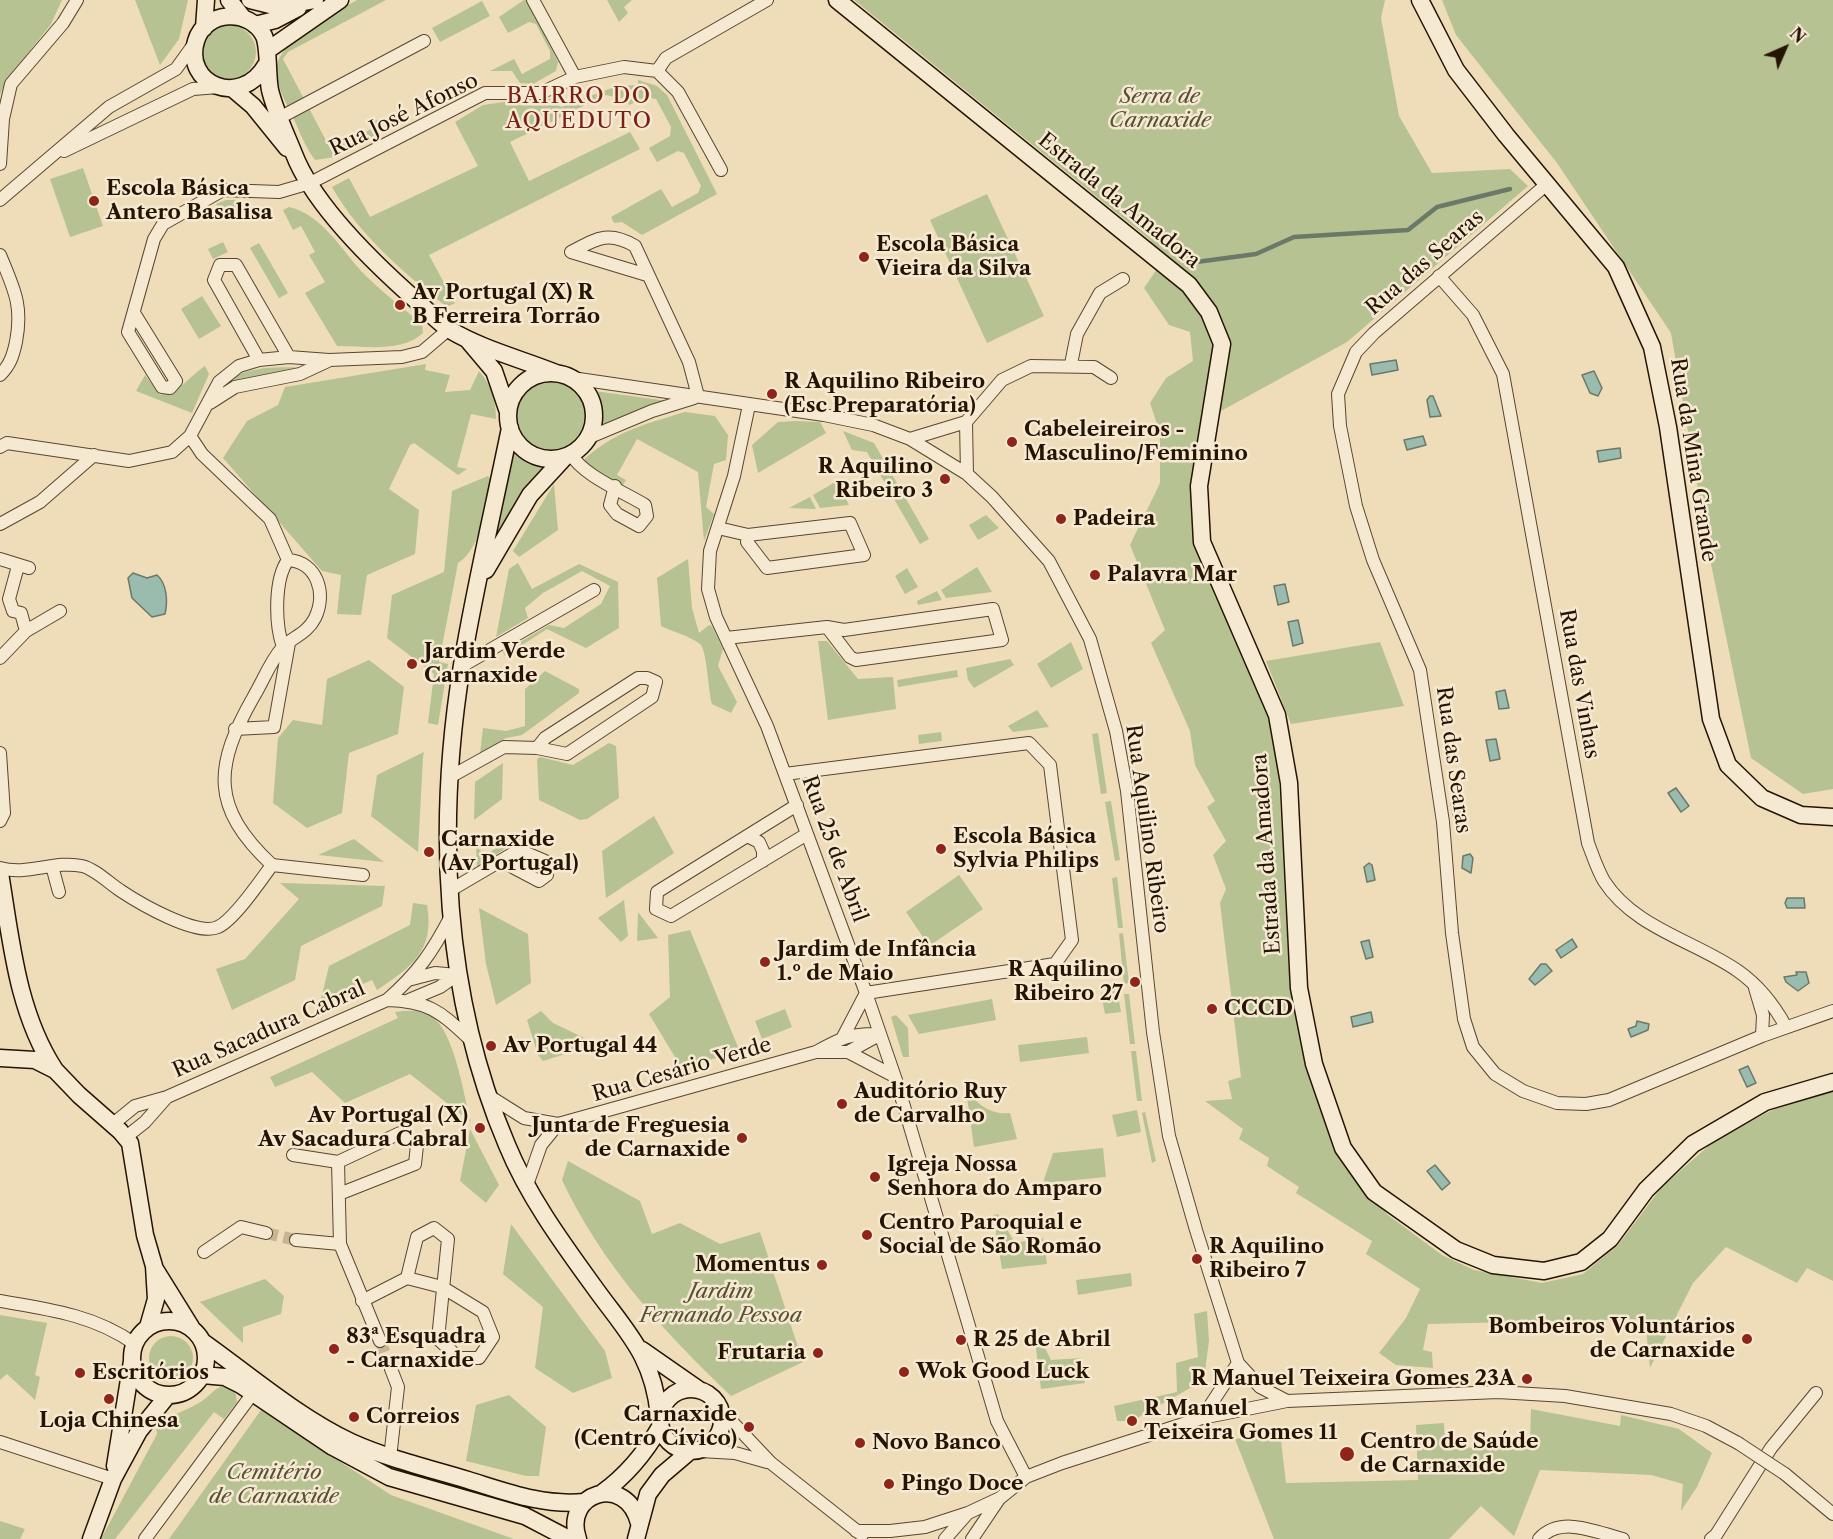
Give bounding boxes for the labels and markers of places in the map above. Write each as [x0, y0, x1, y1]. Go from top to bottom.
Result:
place label: Escola Básica Antero Basalisa [106, 176, 273, 226]
marker: Escola Básica Antero Basalisa [87, 194, 101, 208]
place label: Escola Básica Vieira da Silva [876, 232, 1031, 282]
marker: Escola Básica Vieira da Silva [857, 250, 871, 264]
place label: Av Portugal (X) R B Ferreira Torrão [412, 280, 600, 330]
marker: Av Portugal (X) R B Ferreira Torrão [393, 298, 407, 312]
place label: R Aquilino Ribeiro (Esc Preparatória) [784, 369, 985, 419]
marker: R Aquilino Ribeiro (Esc Preparatória) [765, 387, 779, 401]
place label: Cabeleireiros - Masculino/Feminino [1024, 417, 1248, 467]
marker: Cabeleireiros - Masculino/Feminino [1005, 435, 1019, 449]
place label: R Aquilino Ribeiro 3 [818, 454, 933, 504]
marker: R Aquilino Ribeiro 3 [938, 472, 952, 486]
place label: Padeira [1073, 506, 1155, 532]
marker: Padeira [1054, 512, 1068, 526]
place label: Palavra Mar [1107, 562, 1237, 588]
marker: Palavra Mar [1088, 568, 1102, 582]
place label: Jardim Verde Carnaxide [424, 639, 565, 689]
marker: Jardim Verde Carnaxide [405, 657, 419, 671]
place label: Escola Básica Sylvia Philips [953, 824, 1099, 874]
place label: Carnaxide (Av Portugal) [441, 827, 579, 877]
marker: Escola Básica Sylvia Philips [934, 842, 948, 856]
marker: Carnaxide (Av Portugal) [422, 845, 436, 859]
place label: Jardim de Infância 1.º de Maio [777, 937, 976, 987]
marker: Jardim de Infância 1.º de Maio [758, 955, 772, 969]
place label: R Aquilino Ribeiro 27 [1008, 957, 1123, 1007]
marker: R Aquilino Ribeiro 27 [1128, 975, 1142, 989]
place label: CCCD [1224, 996, 1293, 1022]
marker: CCCD [1205, 1002, 1219, 1016]
place label: Av Portugal 44 [503, 1033, 658, 1059]
marker: Av Portugal 44 [484, 1039, 498, 1053]
place label: Auditório Ruy de Carvalho [854, 1079, 1006, 1129]
marker: Auditório Ruy de Carvalho [835, 1097, 849, 1111]
place label: Av Portugal (X) Av Sacadura Cabral [258, 1103, 468, 1153]
place label: Junta de Freguesia de Carnaxide [531, 1113, 730, 1163]
marker: Av Portugal (X) Av Sacadura Cabral [473, 1121, 487, 1135]
marker: Junta de Freguesia de Carnaxide [735, 1131, 749, 1145]
place label: Igreja Nossa Senhora do Amparo [887, 1152, 1102, 1202]
marker: Igreja Nossa Senhora do Amparo [868, 1170, 882, 1184]
place label: Centro Paroquial e Social de São Romão [879, 1210, 1101, 1260]
marker: Centro Paroquial e Social de São Romão [860, 1228, 874, 1242]
place label: R Aquilino Ribeiro 7 [1209, 1234, 1324, 1284]
place label: Momentus [695, 1252, 810, 1278]
marker: R Aquilino Ribeiro 7 [1190, 1252, 1204, 1266]
marker: Momentus [815, 1258, 829, 1272]
place label: Bombeiros Voluntários de Carnaxide [1488, 1314, 1735, 1364]
place label: 83ª Esquadra - Carnaxide [346, 1324, 486, 1374]
place label: R 25 de Abril [973, 1327, 1111, 1353]
marker: Bombeiros Voluntários de Carnaxide [1740, 1332, 1754, 1346]
marker: R 25 de Abril [954, 1333, 968, 1347]
place label: Frutaria [717, 1340, 806, 1366]
marker: 83ª Esquadra - Carnaxide [327, 1342, 341, 1356]
marker: Frutaria [811, 1346, 825, 1360]
place label: Wok Good Luck [916, 1359, 1089, 1385]
place label: Escritórios [92, 1360, 209, 1386]
marker: Wok Good Luck [897, 1365, 911, 1379]
marker: Escritórios [73, 1366, 87, 1380]
place label: R Manuel Teixeira Gomes 23A [1191, 1366, 1515, 1392]
marker: R Manuel Teixeira Gomes 23A [1520, 1372, 1534, 1386]
marker: Loja Chinesa [102, 1392, 116, 1406]
place label: R Manuel Teixeira Gomes 11 [1144, 1396, 1337, 1446]
place label: Carnaxide (Centro Cívico) [574, 1402, 737, 1452]
place label: Correios [366, 1404, 460, 1430]
place label: Loja Chinesa [39, 1408, 179, 1434]
marker: Correios [347, 1410, 361, 1424]
marker: R Manuel Teixeira Gomes 11 [1125, 1414, 1139, 1428]
marker: Carnaxide (Centro Cívico) [742, 1420, 756, 1434]
place label: Centro de Saúde de Carnaxide [1360, 1429, 1539, 1479]
place label: Novo Banco [872, 1430, 1001, 1456]
marker: Novo Banco [853, 1436, 867, 1450]
marker: Centro de Saúde de Carnaxide [1338, 1445, 1356, 1463]
place label: Pingo Doce [901, 1471, 1024, 1497]
marker: Pingo Doce [882, 1477, 896, 1491]

